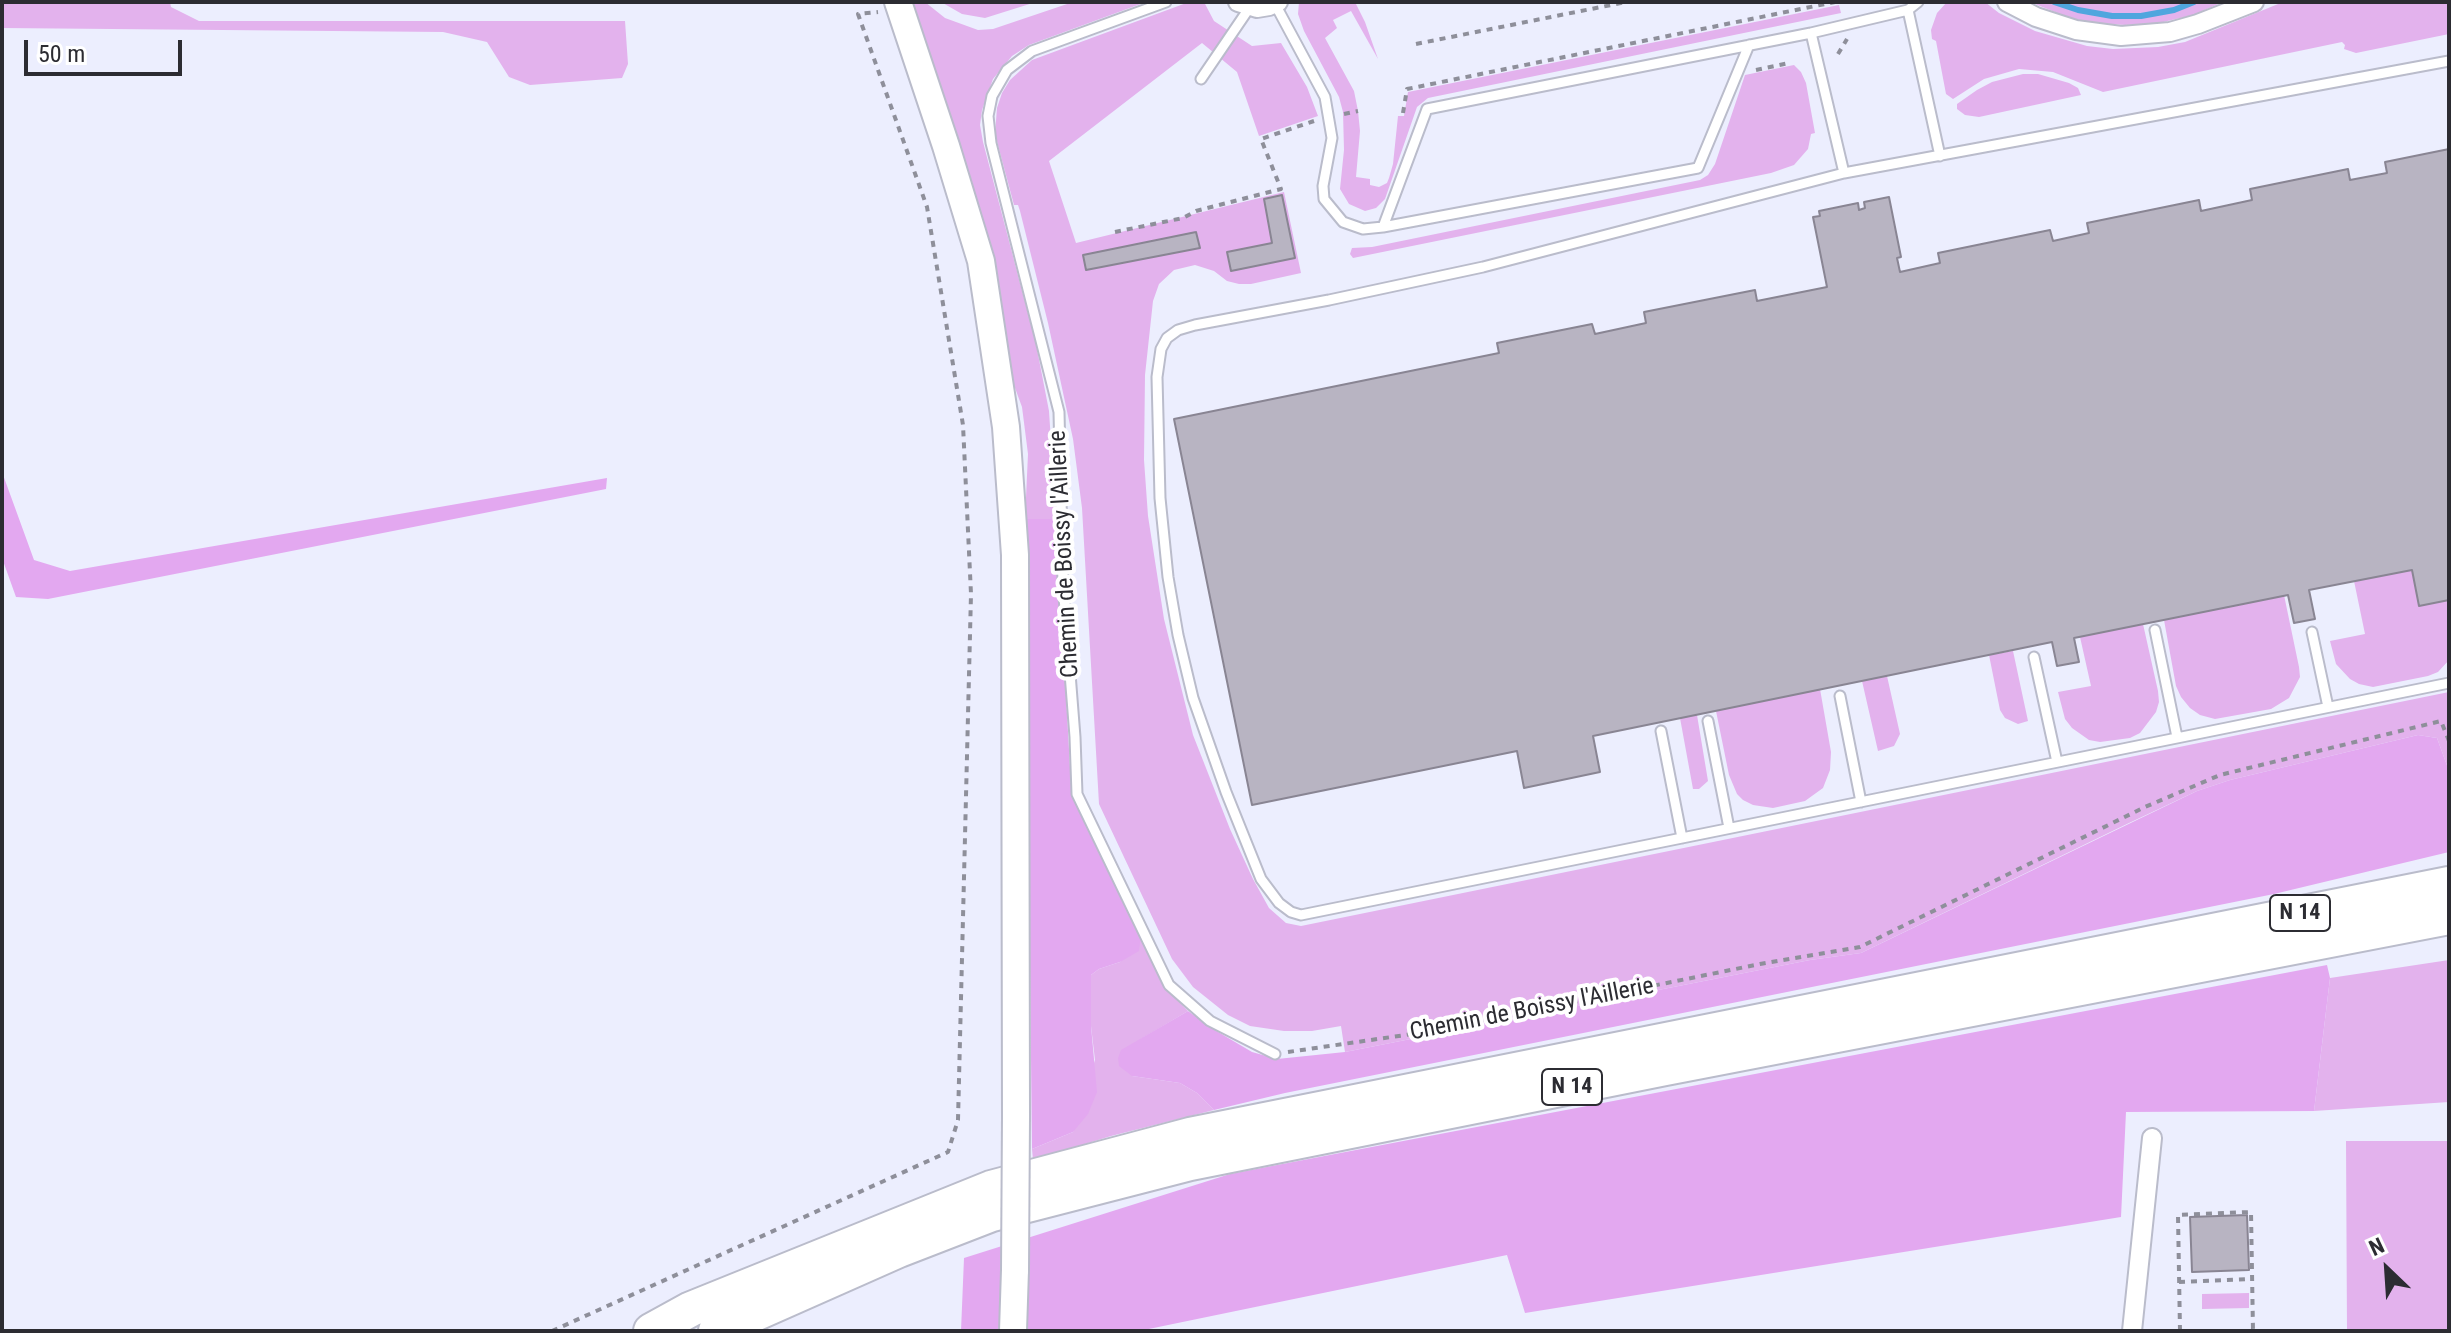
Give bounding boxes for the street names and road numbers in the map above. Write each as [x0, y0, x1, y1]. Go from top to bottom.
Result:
street label: Chemin de Boissy l'Aillerie [1044, 429, 1086, 679]
road number: N 14 [2270, 895, 2330, 931]
street label: Chemin de Boissy l'Aillerie [1408, 972, 1656, 1048]
road number: N 14 [1542, 1069, 1602, 1105]

